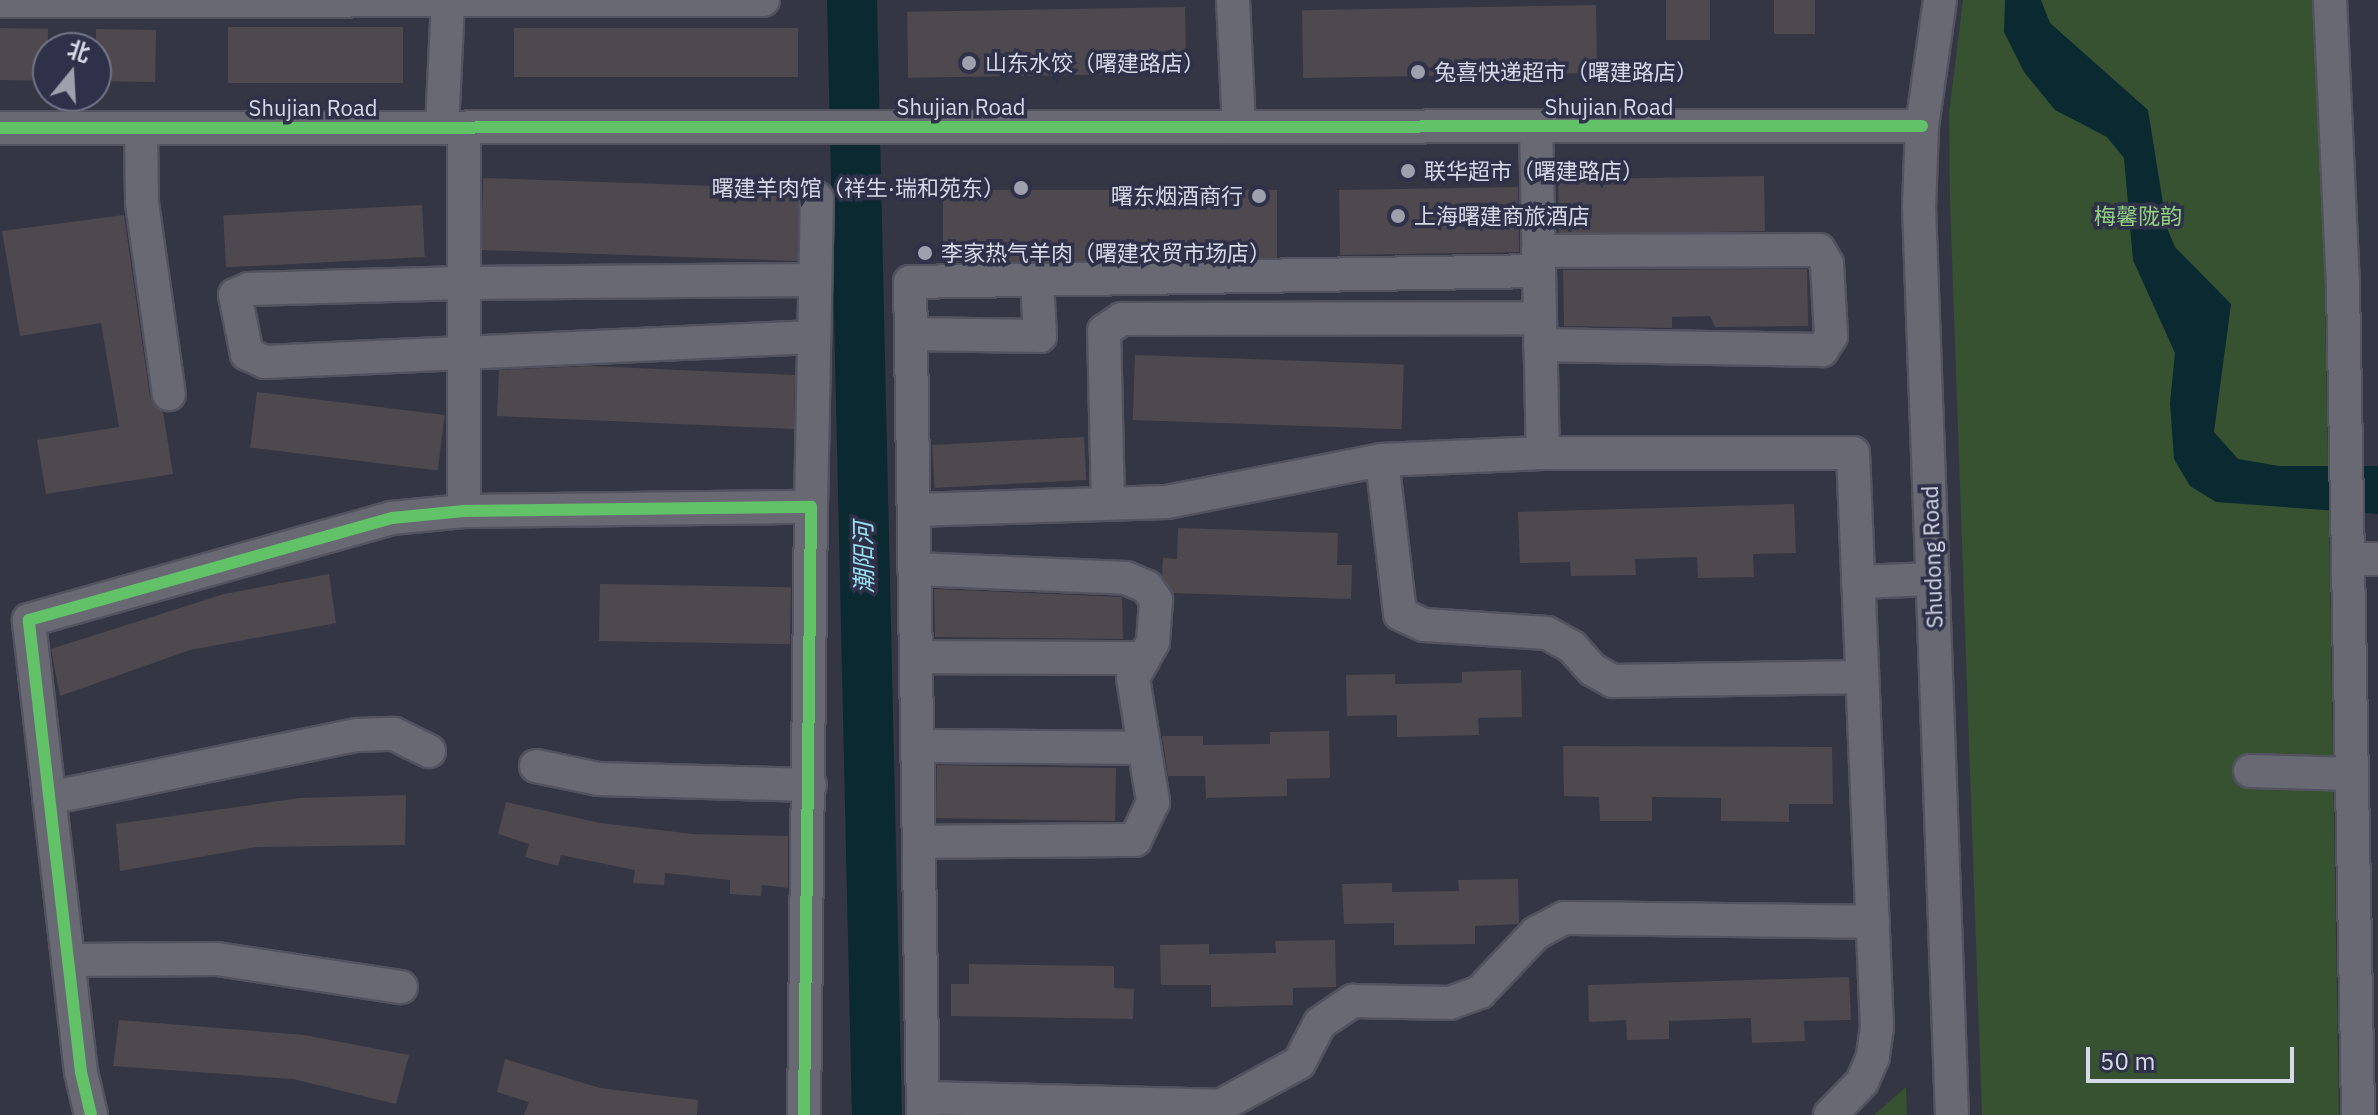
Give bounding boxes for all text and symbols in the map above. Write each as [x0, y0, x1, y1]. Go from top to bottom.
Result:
north arrow [32, 32, 112, 112]
text: 北 [64, 33, 94, 68]
place label: 山东水饺（曙建路店） [985, 50, 1205, 76]
marker: 山东水饺（曙建路店） [960, 54, 978, 72]
place label: 兔喜快递超市（曙建路店） [1434, 59, 1698, 85]
marker: 兔喜快递超市（曙建路店） [1409, 63, 1427, 81]
street label: Shujian Road [897, 94, 1025, 120]
street label: Shujian Road [1545, 94, 1673, 120]
street label: Shujian Road [249, 95, 377, 121]
place label: 联华超市（曙建路店） [1424, 158, 1644, 184]
marker: 联华超市（曙建路店） [1399, 162, 1417, 180]
place label: 曙建羊肉馆（祥生·瑞和苑东） [712, 175, 1005, 201]
marker: 曙建羊肉馆（祥生·瑞和苑东） [1012, 179, 1030, 197]
place label: 曙东烟酒商行 [1111, 183, 1243, 209]
marker: 曙东烟酒商行 [1250, 187, 1268, 205]
place label: 上海曙建商旅酒店 [1414, 203, 1590, 229]
park label: 梅馨陇韵 [2094, 203, 2182, 229]
marker: 上海曙建商旅酒店 [1389, 207, 1407, 225]
place label: 李家热气羊肉（曙建农贸市场店） [941, 240, 1271, 266]
marker: 李家热气羊肉（曙建农贸市场店） [916, 244, 934, 262]
street label: Shudong Road [1916, 485, 1948, 629]
water label: 潮阳河 [849, 522, 879, 594]
scale bar [2090, 1031, 2298, 1081]
text: 50 m [2100, 1045, 2155, 1077]

